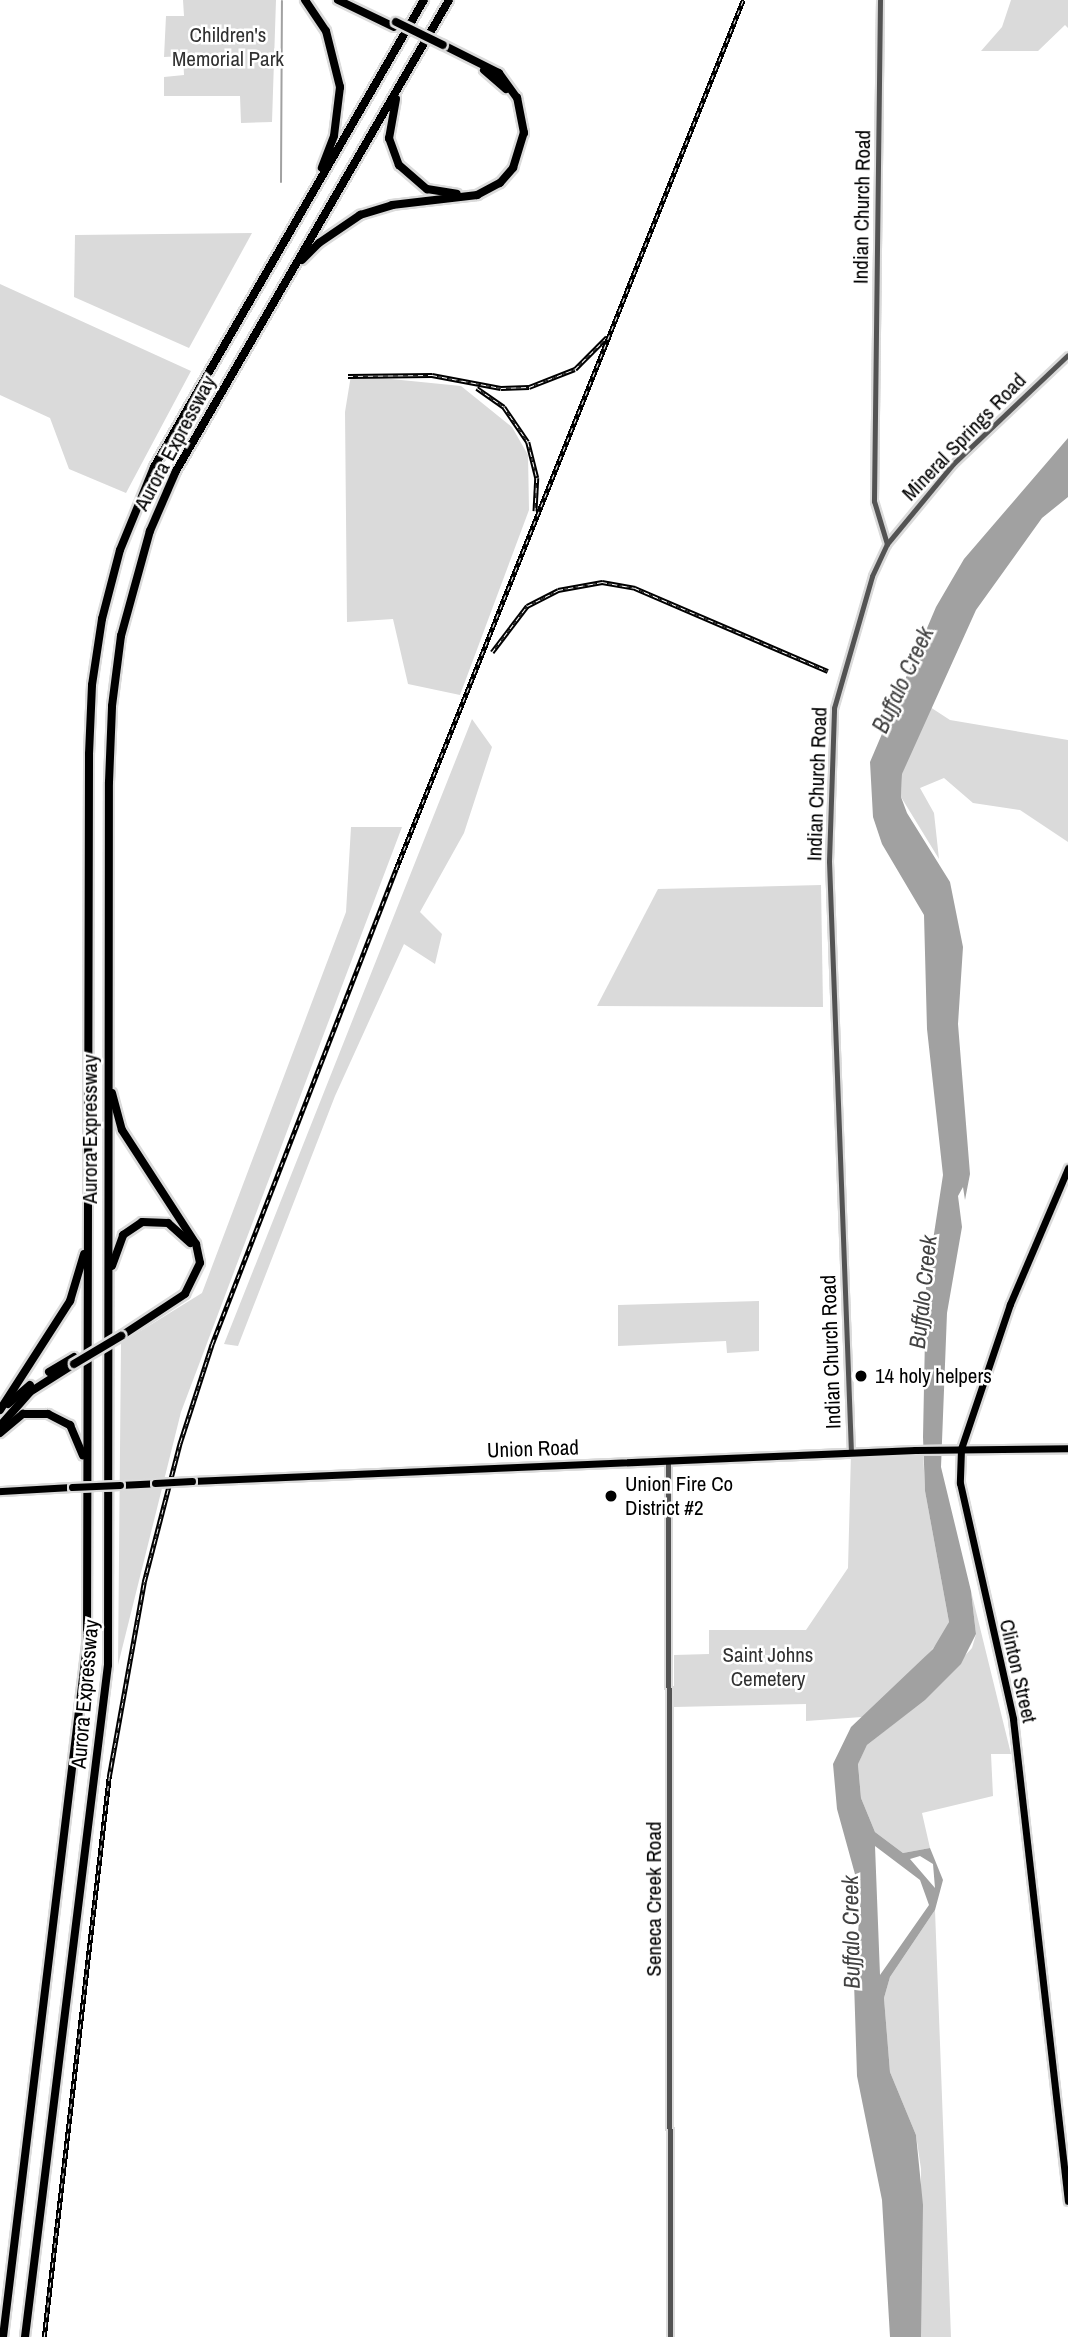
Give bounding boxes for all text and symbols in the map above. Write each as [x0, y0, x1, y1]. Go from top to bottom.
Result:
park label: Children's Memorial Park [172, 22, 284, 72]
street label: Indian Church Road [848, 130, 876, 284]
street label: Mineral Springs Road [897, 368, 1031, 506]
street label: Aurora Expressway [129, 371, 221, 515]
water label: Buffalo Creek [866, 623, 940, 737]
street label: Indian Church Road [802, 707, 832, 861]
street label: Aurora Expressway [77, 1054, 103, 1204]
water label: Buffalo Creek [903, 1234, 943, 1350]
street label: Indian Church Road [816, 1275, 846, 1429]
place label: 14 holy helpers [875, 1363, 992, 1389]
marker: 14 holy helpers [853, 1368, 869, 1384]
street label: Union Road [487, 1435, 579, 1463]
place label: Union Fire Co District #2 [625, 1471, 733, 1521]
marker: Union Fire Co District #2 [603, 1488, 619, 1504]
street label: Clinton Street [994, 1617, 1042, 1725]
street label: Aurora Expressway [66, 1619, 104, 1769]
park label: Saint Johns Cemetery [723, 1642, 813, 1692]
street label: Seneca Creek Road [641, 1821, 667, 1977]
water label: Buffalo Creek [836, 1875, 866, 1989]

